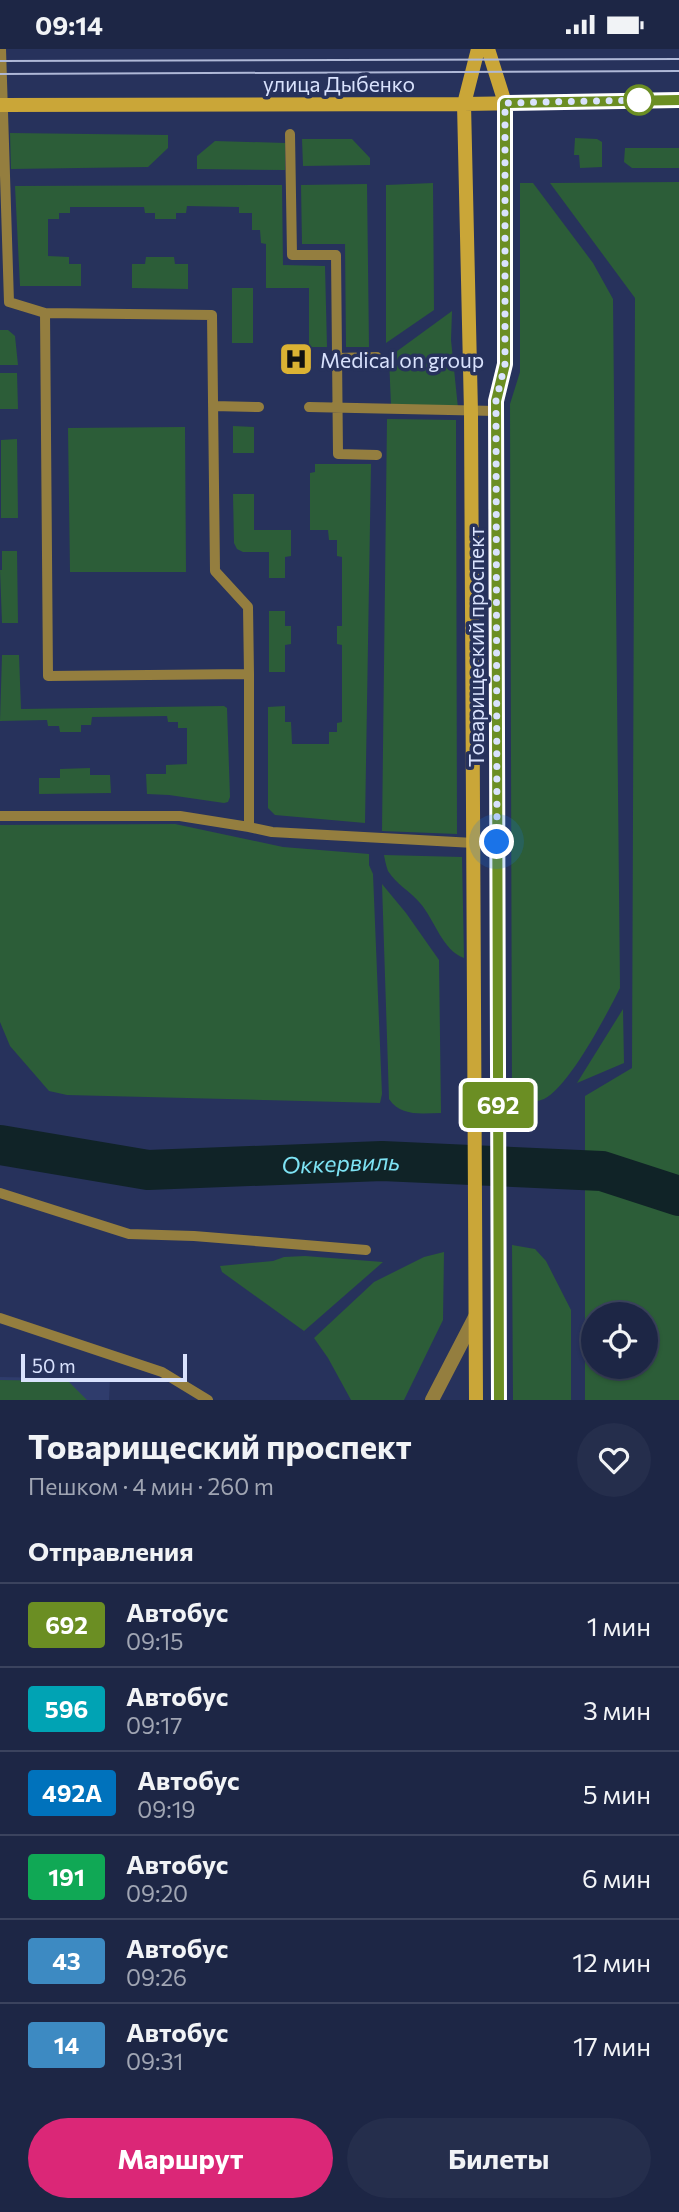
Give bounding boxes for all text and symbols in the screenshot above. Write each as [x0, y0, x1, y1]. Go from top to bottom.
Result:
text: 09:14 [35, 9, 103, 40]
street label: улица Дыбенко [263, 71, 415, 96]
unlabelled marker [624, 85, 654, 115]
hospital icon: Medical on group [277, 340, 315, 378]
place label: Medical on group [320, 347, 484, 372]
street label: Товарищеский проспект [463, 527, 488, 767]
your location [479, 824, 514, 859]
line badge: 692 [458, 1082, 538, 1128]
text: 692 [477, 1090, 519, 1119]
water label: Оккервиль [281, 1147, 401, 1179]
map controls [581, 1302, 658, 1379]
button: locate [581, 1302, 658, 1379]
scale bar [21, 1351, 187, 1383]
text: 50 m [32, 1354, 76, 1377]
button: heart [577, 1423, 651, 1497]
text: Товарищеский проспект [28, 1425, 412, 1466]
text: Пешком · 4 мин · 260 m [28, 1472, 274, 1500]
text: Отправления [28, 1535, 194, 1566]
text: Автобус [126, 1596, 228, 1627]
text: 692 [45, 1610, 88, 1639]
text: 1 мин [587, 1610, 651, 1641]
text: 09:15 [126, 1627, 183, 1655]
text: Автобус [126, 1680, 228, 1711]
text: 596 [45, 1694, 88, 1723]
text: 3 мин [583, 1694, 651, 1725]
text: 09:17 [126, 1711, 182, 1739]
text: Автобус [137, 1764, 240, 1795]
text: 492А [42, 1778, 102, 1807]
text: 5 мин [583, 1778, 651, 1809]
text: 09:19 [137, 1795, 196, 1823]
text: Автобус [126, 1848, 228, 1879]
text: 191 [48, 1862, 85, 1891]
text: 6 мин [582, 1862, 651, 1893]
text: 09:20 [126, 1879, 188, 1907]
text: Автобус [126, 1932, 228, 1963]
text: 43 [52, 1946, 81, 1975]
text: 12 мин [572, 1946, 651, 1977]
text: 09:26 [126, 1963, 187, 1991]
text: Автобус [126, 2016, 228, 2047]
text: 14 [54, 2030, 79, 2059]
text: 17 мин [573, 2030, 651, 2061]
text: 09:31 [126, 2047, 183, 2075]
button: Маршрут [28, 2118, 333, 2198]
button: Билеты [347, 2118, 651, 2198]

